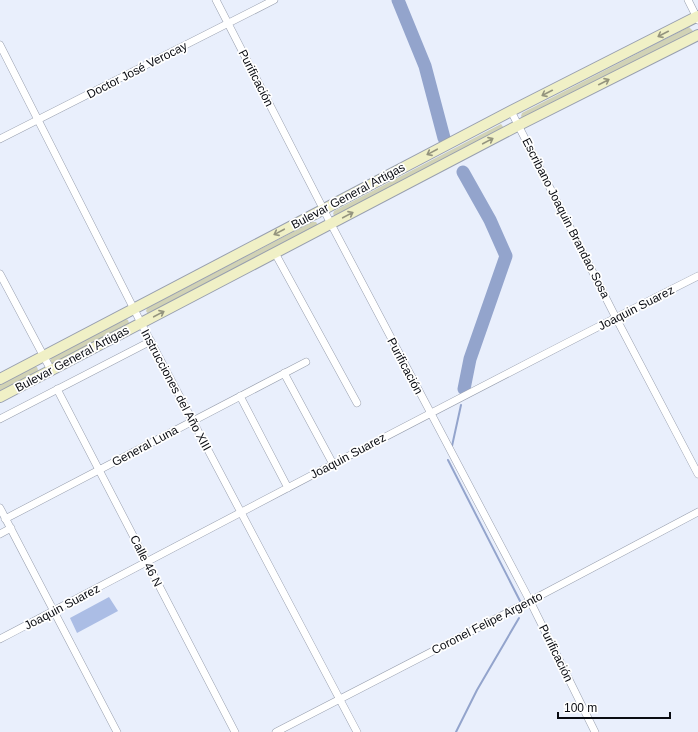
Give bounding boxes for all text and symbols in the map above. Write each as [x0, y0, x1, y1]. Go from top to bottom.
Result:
one-way arrow [657, 31, 669, 38]
street label: Doctor José Verocay [84, 39, 190, 101]
street label: Purificación [236, 47, 276, 109]
one-way arrow [598, 78, 610, 85]
one-way arrow [541, 89, 553, 97]
street label: Escribano Joaquin Brandao Sosa [519, 135, 613, 301]
one-way arrow [482, 137, 494, 145]
one-way arrow [426, 149, 438, 157]
street label: Bulevar General Artigas [289, 160, 407, 232]
one-way arrow [342, 210, 354, 218]
one-way arrow [274, 229, 286, 236]
street label: Joaquin Suarez [596, 283, 676, 333]
one-way arrow [152, 309, 164, 317]
street label: Bulevar General Artigas [13, 323, 131, 395]
street label: Instrucciones del Año XIII [138, 327, 214, 453]
street label: Purificación [384, 335, 426, 397]
street label: General Luna [110, 423, 181, 469]
street label: Joaquin Suarez [308, 430, 388, 482]
street label: Calle 46 N [127, 533, 165, 589]
street label: Joaquin Suarez [22, 581, 102, 633]
street label: Coronel Felipe Argento [429, 589, 545, 657]
street label: Purificación [536, 622, 576, 684]
scale bar [558, 694, 670, 720]
text: 100 m [564, 701, 597, 715]

